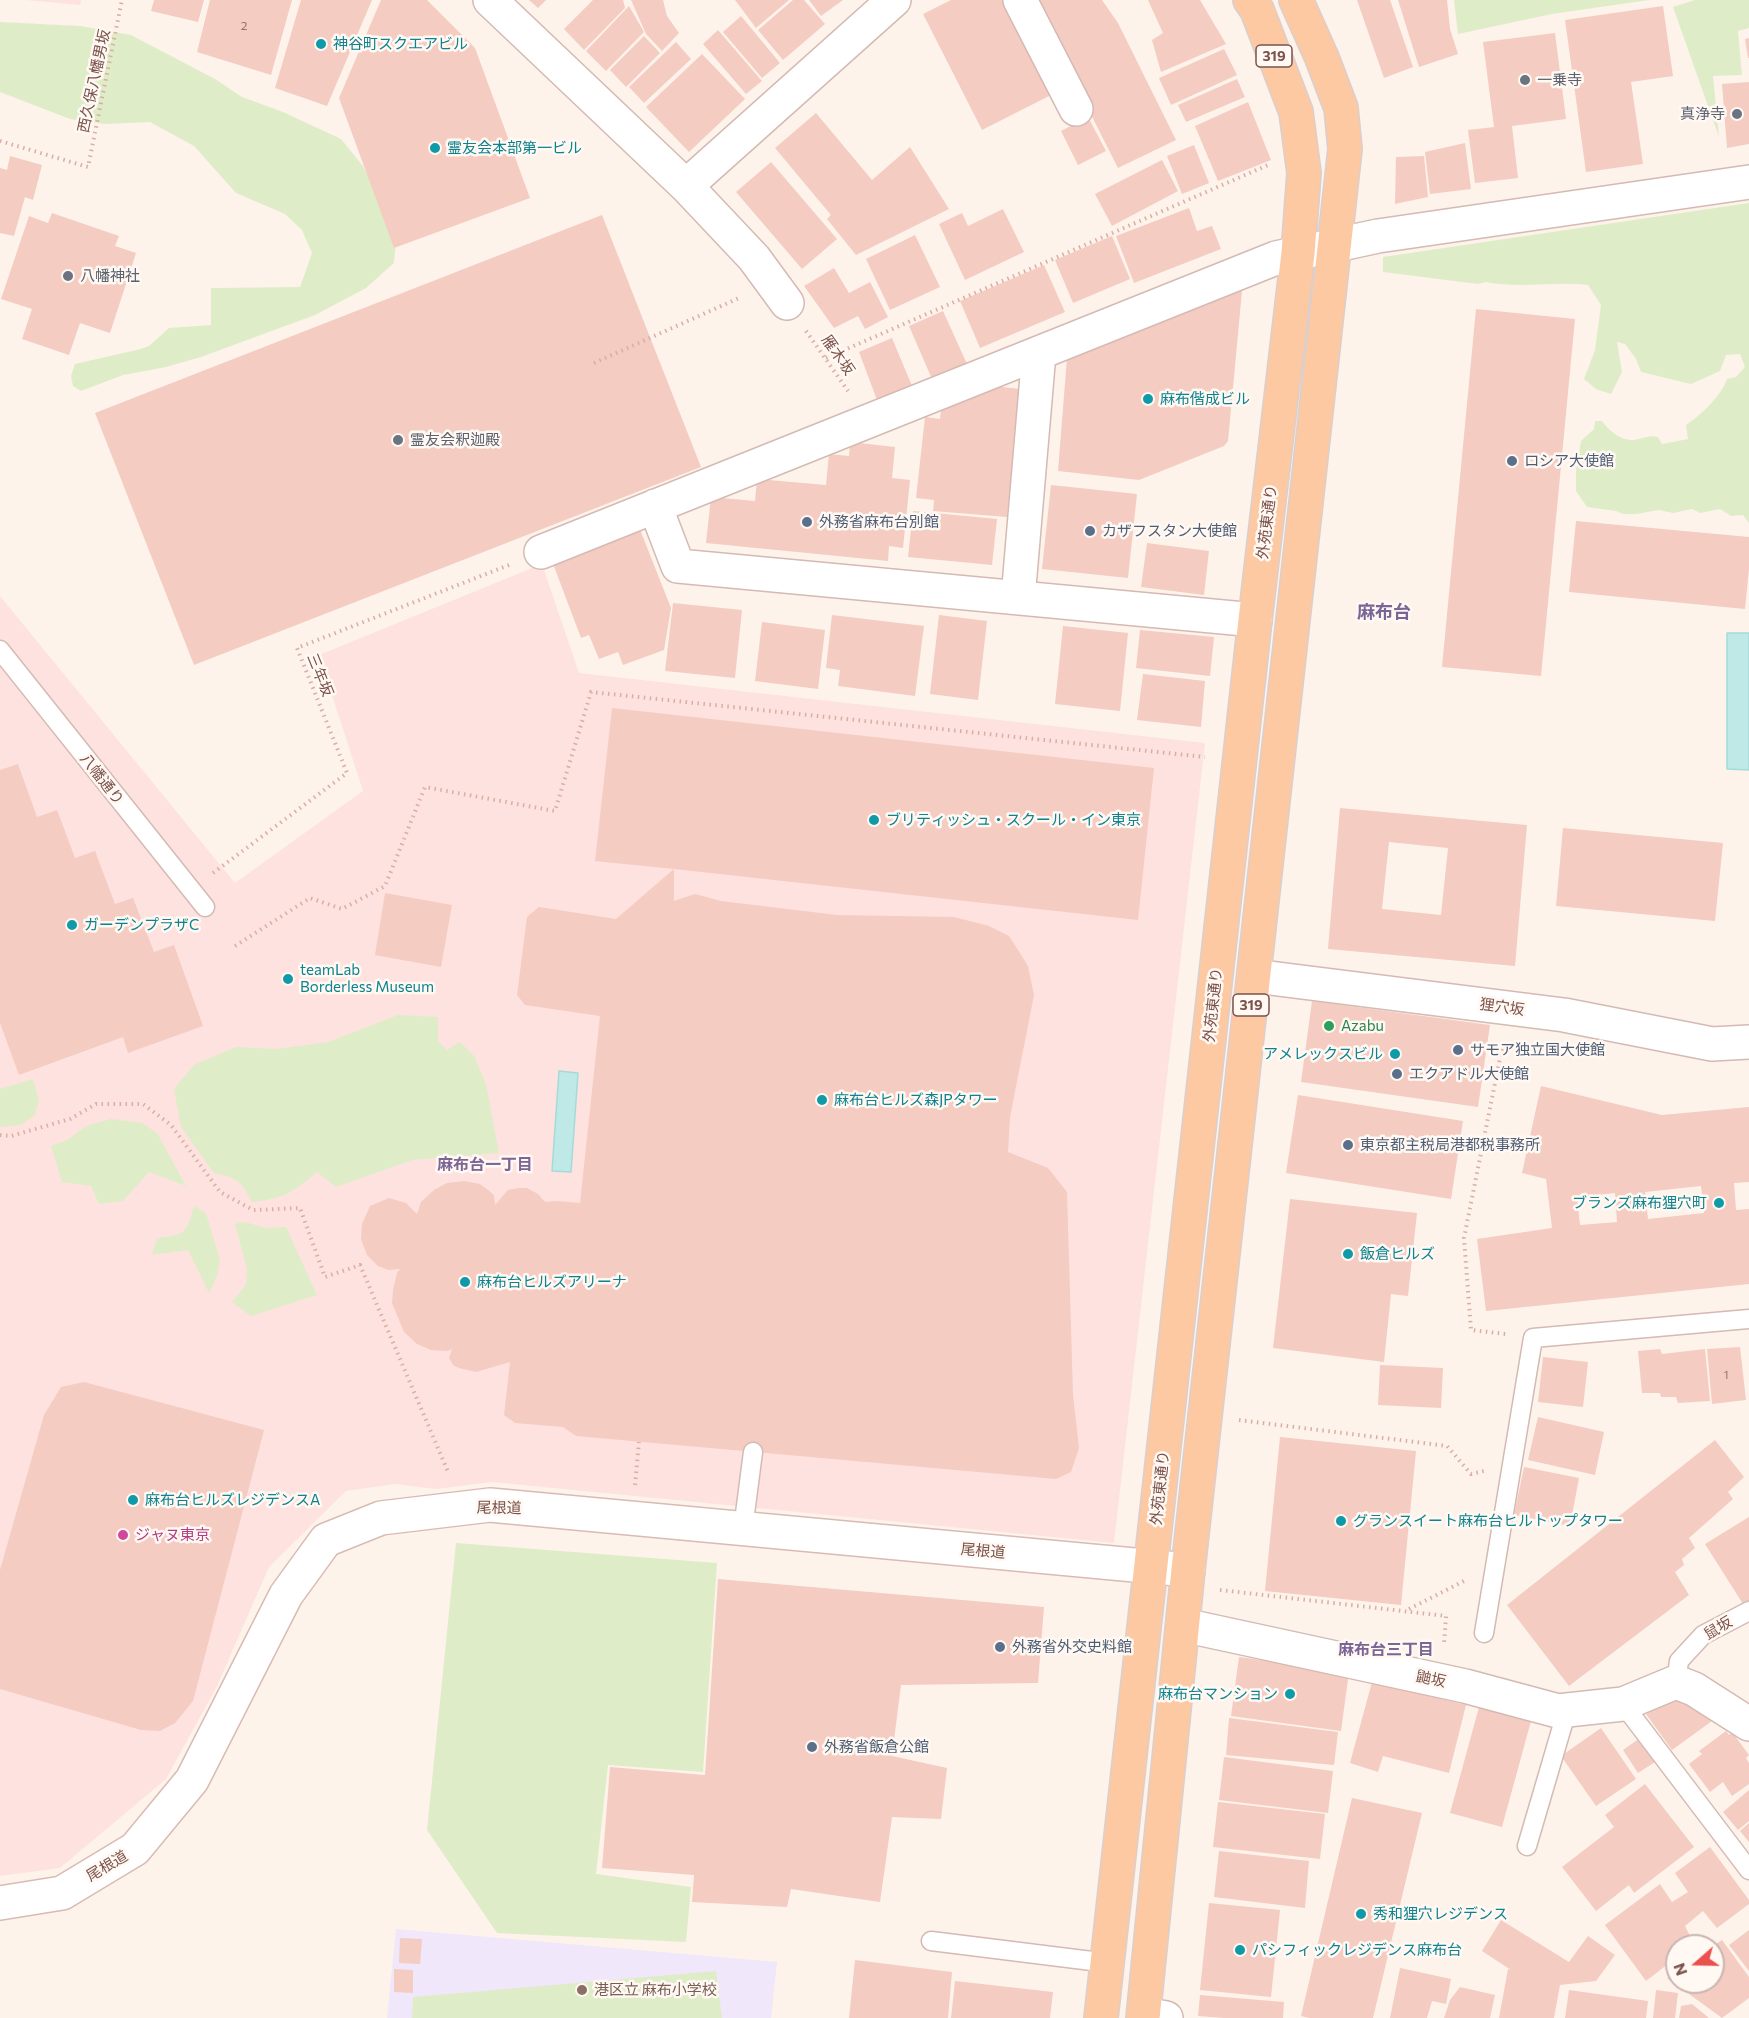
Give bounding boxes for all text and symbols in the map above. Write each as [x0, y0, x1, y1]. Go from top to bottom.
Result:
house number: 2 [241, 19, 247, 33]
street label: 西久保八幡男坂 [74, 28, 114, 134]
place label: 神谷町スクエアビル [333, 35, 468, 53]
marker: 神谷町スクエアビル [314, 37, 328, 51]
road number: 319 [1256, 45, 1292, 67]
place label: 一乗寺 [1537, 71, 1582, 89]
marker: 一乗寺 [1518, 73, 1532, 87]
place label: 真浄寺 [1680, 105, 1725, 123]
marker: 真浄寺 [1730, 107, 1744, 121]
place label: 霊友会本部第一ビル [447, 139, 582, 157]
marker: 霊友会本部第一ビル [428, 141, 442, 155]
place label: 八幡神社 [80, 267, 140, 285]
marker: 八幡神社 [61, 269, 75, 283]
street label: 雁木坂 [818, 331, 858, 379]
place label: 麻布偕成ビル [1160, 390, 1250, 408]
marker: 麻布偕成ビル [1141, 392, 1155, 406]
place label: 霊友会釈迦殿 [410, 431, 500, 449]
marker: 霊友会釈迦殿 [391, 433, 405, 447]
place label: ロシア大使館 [1524, 452, 1614, 470]
marker: ロシア大使館 [1505, 454, 1519, 468]
street label: 外苑東通り [1253, 484, 1281, 560]
place label: 外務省麻布台別館 [819, 513, 939, 531]
marker: 外務省麻布台別館 [800, 515, 814, 529]
place label: カザフスタン大使館 [1102, 522, 1237, 540]
marker: カザフスタン大使館 [1083, 524, 1097, 538]
district label: 麻布台 [1357, 601, 1411, 623]
street label: 三年坂 [303, 651, 337, 699]
street label: 八幡通り [76, 750, 128, 808]
place label: ブリティッシュ・スクール・イン東京 [886, 811, 1141, 829]
marker: ブリティッシュ・スクール・イン東京 [867, 813, 881, 827]
place label: ガーデンプラザC [84, 916, 199, 934]
marker: ガーデンプラザC [65, 918, 79, 932]
place label: teamLab Borderless Museum [300, 961, 434, 996]
street label: 外苑東通り [1200, 967, 1226, 1043]
marker: teamLab Borderless Museum [281, 972, 295, 986]
road number: 319 [1233, 994, 1269, 1016]
street label: 狸穴坂 [1478, 995, 1526, 1019]
place label: Azabu [1341, 1017, 1384, 1035]
marker: Azabu [1322, 1019, 1336, 1033]
place label: サモア独立国大使館 [1470, 1041, 1605, 1059]
marker: サモア独立国大使館 [1451, 1043, 1465, 1057]
place label: アメレックスビル [1263, 1045, 1383, 1063]
marker: アメレックスビル [1388, 1047, 1402, 1061]
place label: エクアドル大使館 [1409, 1065, 1529, 1083]
marker: エクアドル大使館 [1390, 1067, 1404, 1081]
place label: 麻布台ヒルズ森JPタワー [834, 1091, 998, 1109]
marker: 麻布台ヒルズ森JPタワー [815, 1093, 829, 1107]
place label: 東京都主税局港都税事務所 [1360, 1136, 1540, 1154]
marker: 東京都主税局港都税事務所 [1341, 1138, 1355, 1152]
district label: 麻布台一丁目 [437, 1155, 533, 1175]
place label: ブランズ麻布狸穴町 [1572, 1194, 1707, 1212]
marker: ブランズ麻布狸穴町 [1712, 1196, 1726, 1210]
place label: 飯倉ヒルズ [1360, 1245, 1435, 1263]
marker: 飯倉ヒルズ [1341, 1247, 1355, 1261]
place label: 麻布台ヒルズアリーナ [477, 1273, 627, 1291]
marker: 麻布台ヒルズアリーナ [458, 1275, 472, 1289]
house number: 1 [1723, 1368, 1729, 1382]
street label: 外苑東通り [1147, 1450, 1173, 1526]
place label: 麻布台ヒルズレジデンスA [145, 1491, 320, 1509]
marker: 麻布台ヒルズレジデンスA [126, 1493, 140, 1507]
street label: 尾根道 [476, 1499, 522, 1517]
place label: グランスイート麻布台ヒルトップタワー [1353, 1512, 1623, 1530]
marker: グランスイート麻布台ヒルトップタワー [1334, 1514, 1348, 1528]
place label: ジャヌ東京 [135, 1526, 210, 1544]
marker: ジャヌ東京 [116, 1528, 130, 1542]
street label: 尾根道 [960, 1540, 1006, 1562]
street label: 鼠坂 [1701, 1613, 1735, 1643]
place label: 外務省外交史料館 [1012, 1638, 1132, 1656]
marker: 外務省外交史料館 [993, 1640, 1007, 1654]
district label: 麻布台三丁目 [1338, 1640, 1434, 1660]
street label: 鼬坂 [1414, 1667, 1448, 1691]
place label: 麻布台マンション [1158, 1685, 1278, 1703]
marker: 麻布台マンション [1283, 1687, 1297, 1701]
place label: 外務省飯倉公館 [824, 1738, 929, 1756]
marker: 外務省飯倉公館 [805, 1740, 819, 1754]
street label: 尾根道 [83, 1847, 131, 1885]
place label: 秀和狸穴レジデンス [1373, 1905, 1508, 1923]
marker: 秀和狸穴レジデンス [1354, 1907, 1368, 1921]
north arrow [1665, 1934, 1725, 1994]
place label: パシフィックレジデンス麻布台 [1252, 1941, 1462, 1959]
marker: パシフィックレジデンス麻布台 [1233, 1943, 1247, 1957]
text: N [1669, 1961, 1690, 1979]
place label: 港区立 麻布小学校 [594, 1981, 717, 1999]
marker: 港区立 麻布小学校 [575, 1983, 589, 1997]

